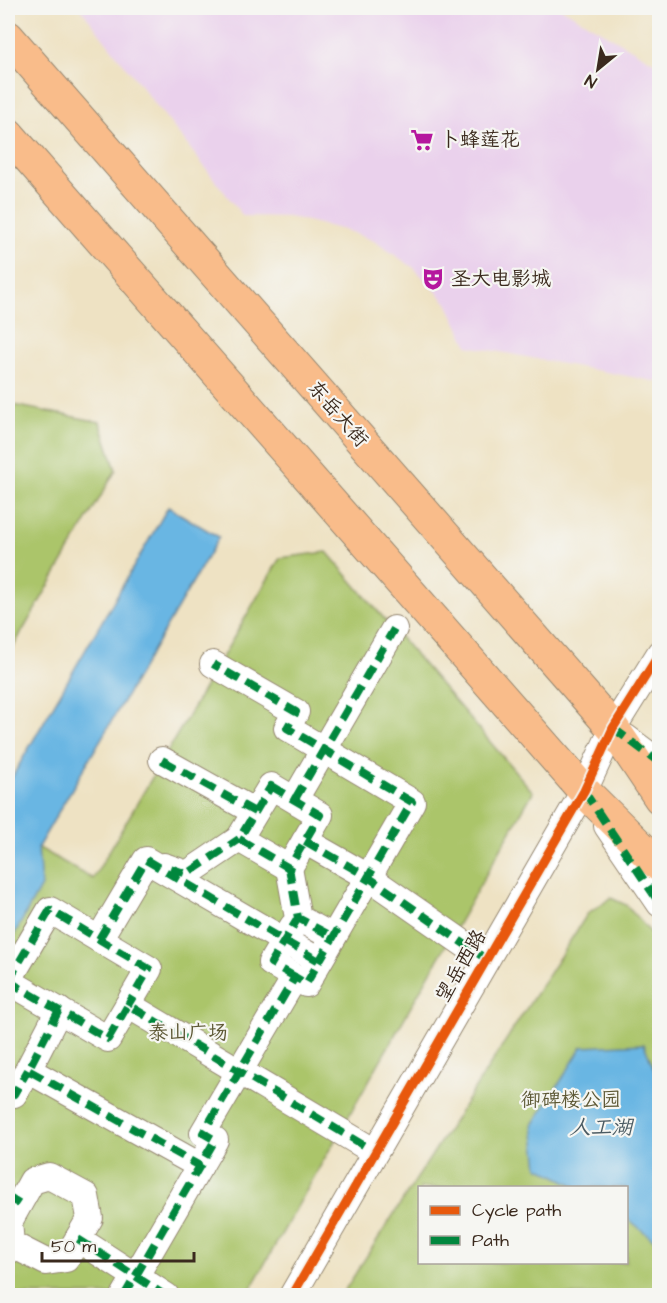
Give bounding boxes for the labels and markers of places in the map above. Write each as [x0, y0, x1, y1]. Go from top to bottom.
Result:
place label: 卜蜂莲花 [440, 126, 520, 154]
supermarket icon: 卜蜂莲花 [409, 127, 435, 153]
place label: 圣大电影城 [451, 265, 551, 293]
theatre icon: 圣大电影城 [420, 266, 446, 292]

